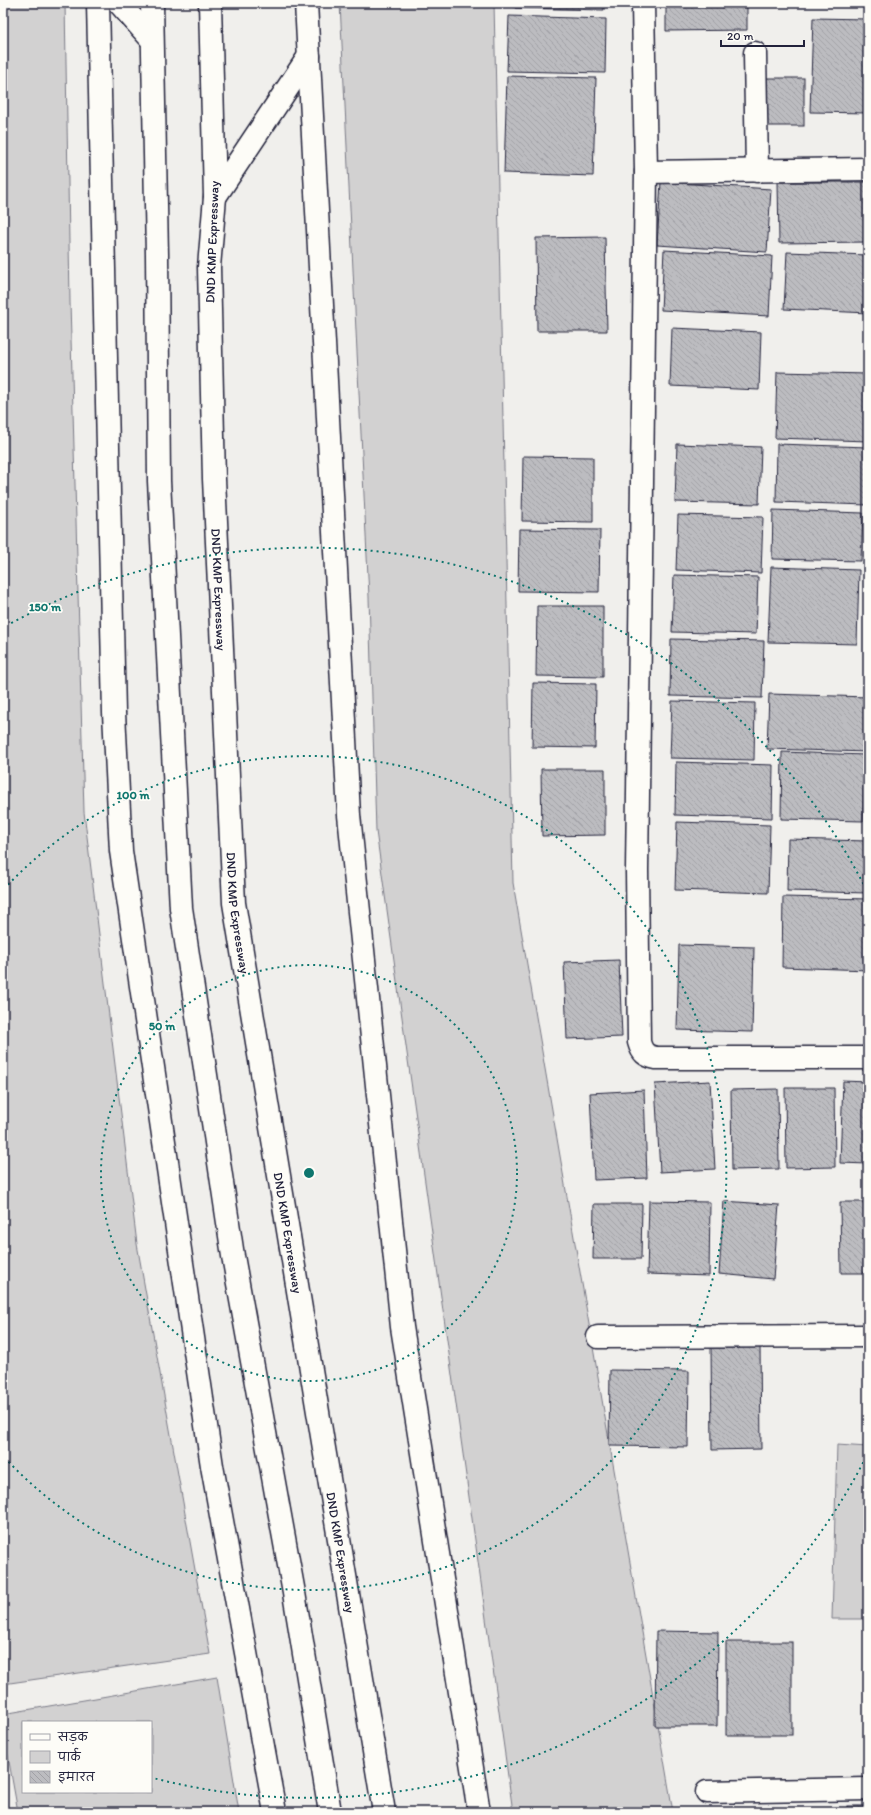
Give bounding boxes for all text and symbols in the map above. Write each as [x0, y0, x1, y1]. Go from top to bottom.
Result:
scale bar [721, 22, 804, 48]
text: 20 m [727, 29, 754, 43]
street label: DND KMP Expressway [202, 181, 222, 303]
street label: DND KMP Expressway [209, 528, 230, 651]
text: 150 m [29, 600, 62, 614]
text: 100 m [116, 788, 150, 802]
street label: DND KMP Expressway [224, 852, 253, 975]
text: 50 m [149, 1019, 176, 1033]
centre of rings [302, 1166, 316, 1180]
street label: DND KMP Expressway [271, 1171, 306, 1294]
street label: DND KMP Expressway [324, 1491, 359, 1614]
legend [22, 1721, 152, 1793]
text: सड़क [57, 1730, 89, 1745]
text: पार्क [57, 1747, 82, 1764]
text: इमारत [58, 1770, 96, 1784]

